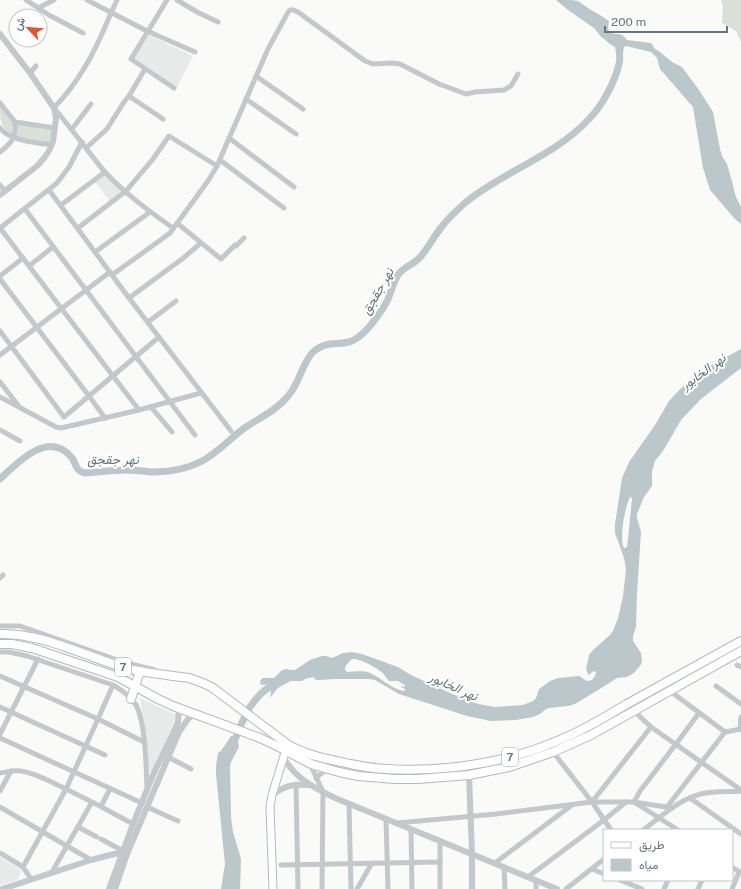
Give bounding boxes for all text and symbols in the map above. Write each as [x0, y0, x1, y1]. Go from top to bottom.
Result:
north arrow [8, 8, 48, 48]
scale bar [605, 8, 727, 34]
text: ش [11, 15, 28, 33]
text: 200 m [611, 15, 646, 29]
water label: نهر جقجق [358, 264, 398, 318]
water label: نهر الخابور [677, 349, 730, 394]
water label: نهر جقجق [87, 452, 140, 468]
road number: 7 [115, 658, 131, 676]
water label: نهر الخابور [426, 669, 482, 705]
road number: 7 [502, 748, 518, 766]
legend [603, 829, 733, 881]
text: طريق [639, 838, 665, 853]
text: مياه [639, 858, 658, 872]

